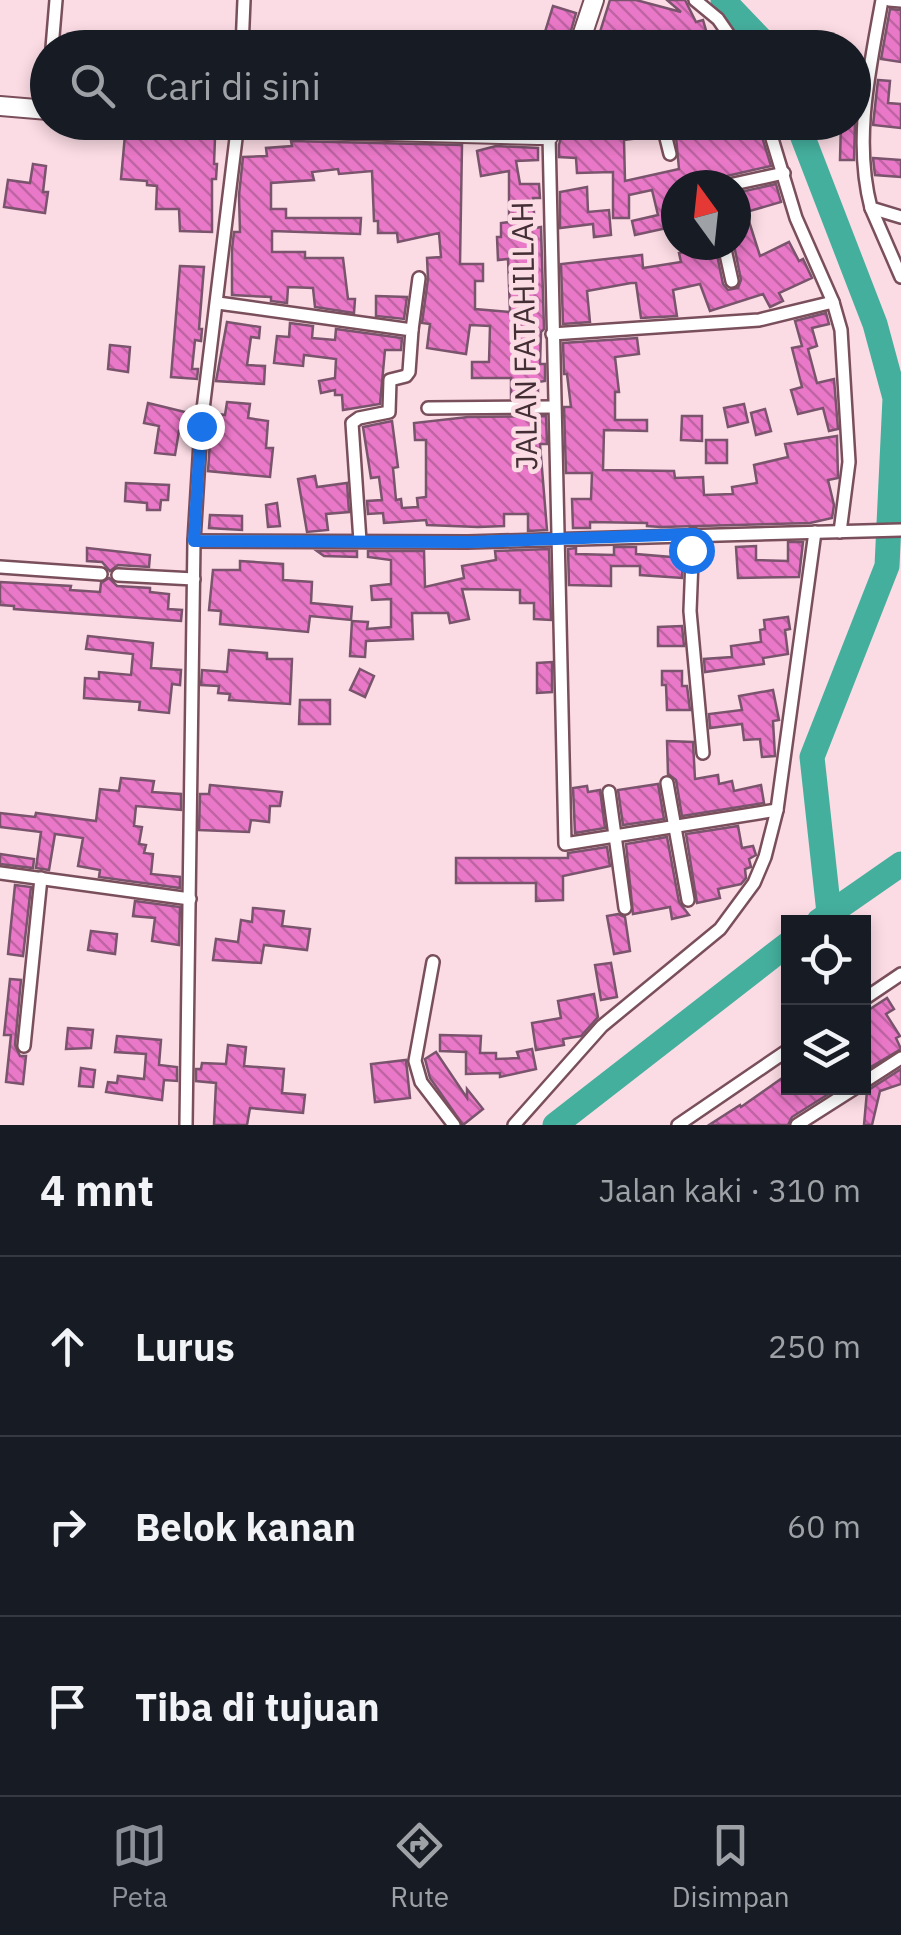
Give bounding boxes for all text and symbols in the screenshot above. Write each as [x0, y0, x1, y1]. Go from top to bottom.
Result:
search box [30, 30, 871, 140]
icon: search [65, 58, 120, 113]
text: Cari di sini [145, 61, 321, 110]
north arrow [661, 170, 751, 260]
street label: JALAN FATAHILLAH [502, 201, 545, 471]
route end [179, 404, 225, 450]
route start [669, 528, 715, 574]
map controls [781, 915, 871, 1095]
button: locate [781, 915, 871, 1005]
button: layers [781, 1005, 871, 1095]
text: 4 mnt [40, 1163, 154, 1218]
text: Jalan kaki · 310 m [599, 1169, 861, 1211]
icon: ahead [40, 1319, 95, 1374]
text: Lurus [135, 1322, 235, 1371]
text: 250 m [768, 1325, 861, 1367]
icon: right [40, 1499, 95, 1554]
text: Belok kanan [135, 1502, 356, 1551]
text: 60 m [787, 1505, 861, 1547]
icon: arrive [40, 1679, 95, 1734]
text: Tiba di tujuan [135, 1682, 380, 1731]
tab: Peta [111, 1818, 168, 1915]
tab: Rute [390, 1818, 449, 1915]
tab: Disimpan [672, 1818, 790, 1915]

